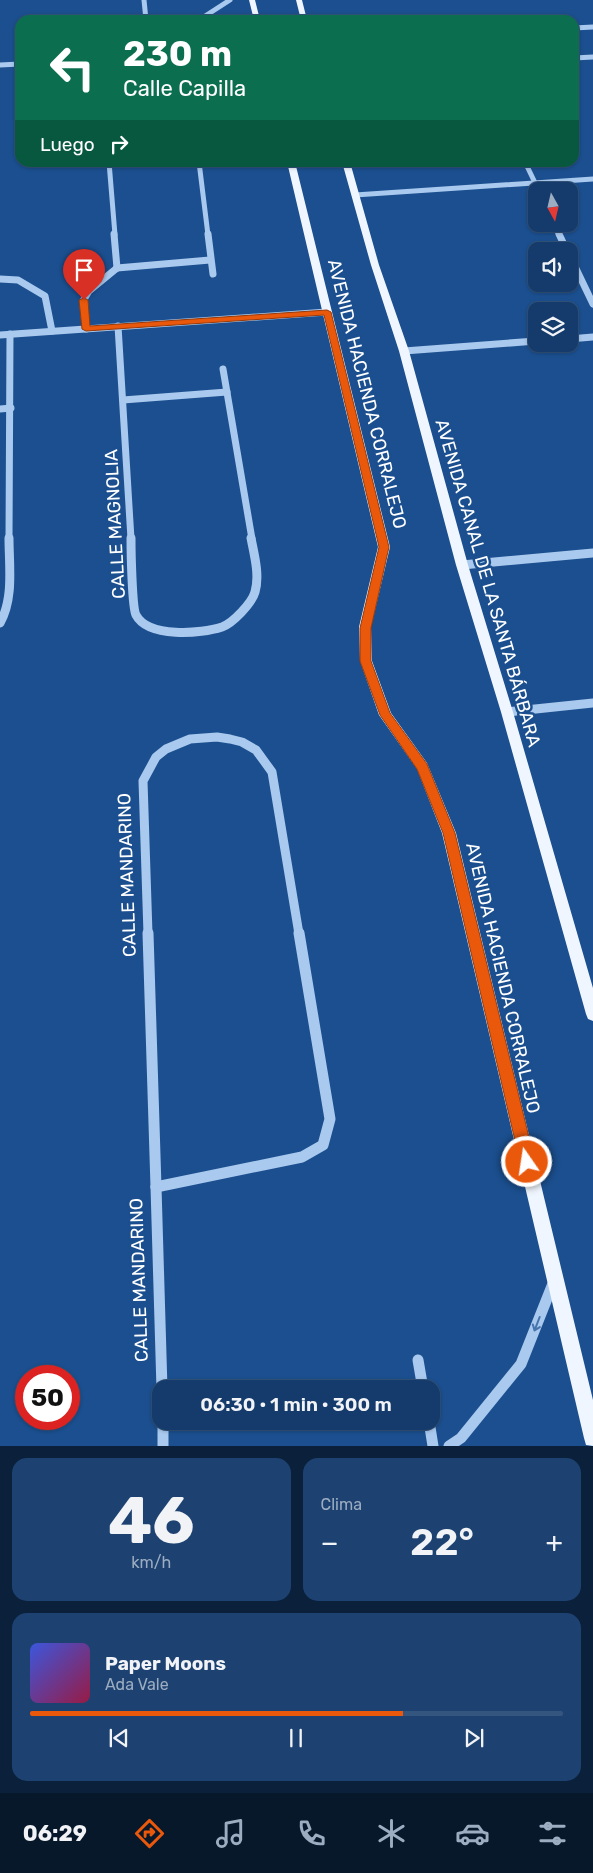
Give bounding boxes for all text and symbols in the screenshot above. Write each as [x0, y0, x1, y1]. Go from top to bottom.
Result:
text: 230 m [123, 33, 232, 75]
icon: left [40, 35, 105, 100]
text: Calle Capilla [123, 75, 246, 102]
icon: right [105, 130, 133, 158]
text: Luego [40, 133, 95, 156]
north arrow [528, 182, 578, 232]
map controls [528, 182, 578, 352]
button: sound [528, 242, 578, 292]
pin [63, 249, 105, 300]
icon: arrive [70, 256, 98, 284]
street label: AVENIDA HACIENDA CORRALEJO [323, 257, 411, 531]
button: layers [528, 302, 578, 352]
street label: AVENIDA CANAL DE LA SANTA BÁRBARA [431, 417, 545, 749]
street label: CALLE MAGNOLIA [100, 449, 130, 599]
street label: CALLE MANDARINO [113, 793, 141, 957]
street label: AVENIDA HACIENDA CORRALEJO [461, 841, 545, 1115]
position arrow [500, 1135, 552, 1187]
street label: CALLE MANDARINO [125, 1198, 153, 1362]
one-way arrow [532, 1316, 541, 1331]
speed limit sign: 50 [15, 1365, 80, 1430]
text: 06:30 · 1 min · 300 m [200, 1393, 392, 1416]
text: 46 [108, 1482, 195, 1559]
text: Clima [321, 1495, 362, 1514]
text: 22° [410, 1519, 474, 1565]
text: − [321, 1526, 339, 1559]
text: + [546, 1526, 563, 1559]
text: km/h [131, 1553, 171, 1572]
text: Paper Moons [105, 1652, 226, 1675]
text: Ada Vale [105, 1675, 169, 1694]
icon: previous [105, 1724, 133, 1752]
icon: pause [282, 1724, 310, 1752]
icon: next [460, 1724, 488, 1752]
icon: directions [132, 1816, 167, 1851]
icon: music [213, 1816, 248, 1851]
icon: phone [294, 1816, 329, 1851]
icon: climate [374, 1816, 409, 1851]
icon: car [455, 1816, 490, 1851]
icon: filters [535, 1816, 570, 1851]
text: 06:29 [23, 1820, 87, 1847]

